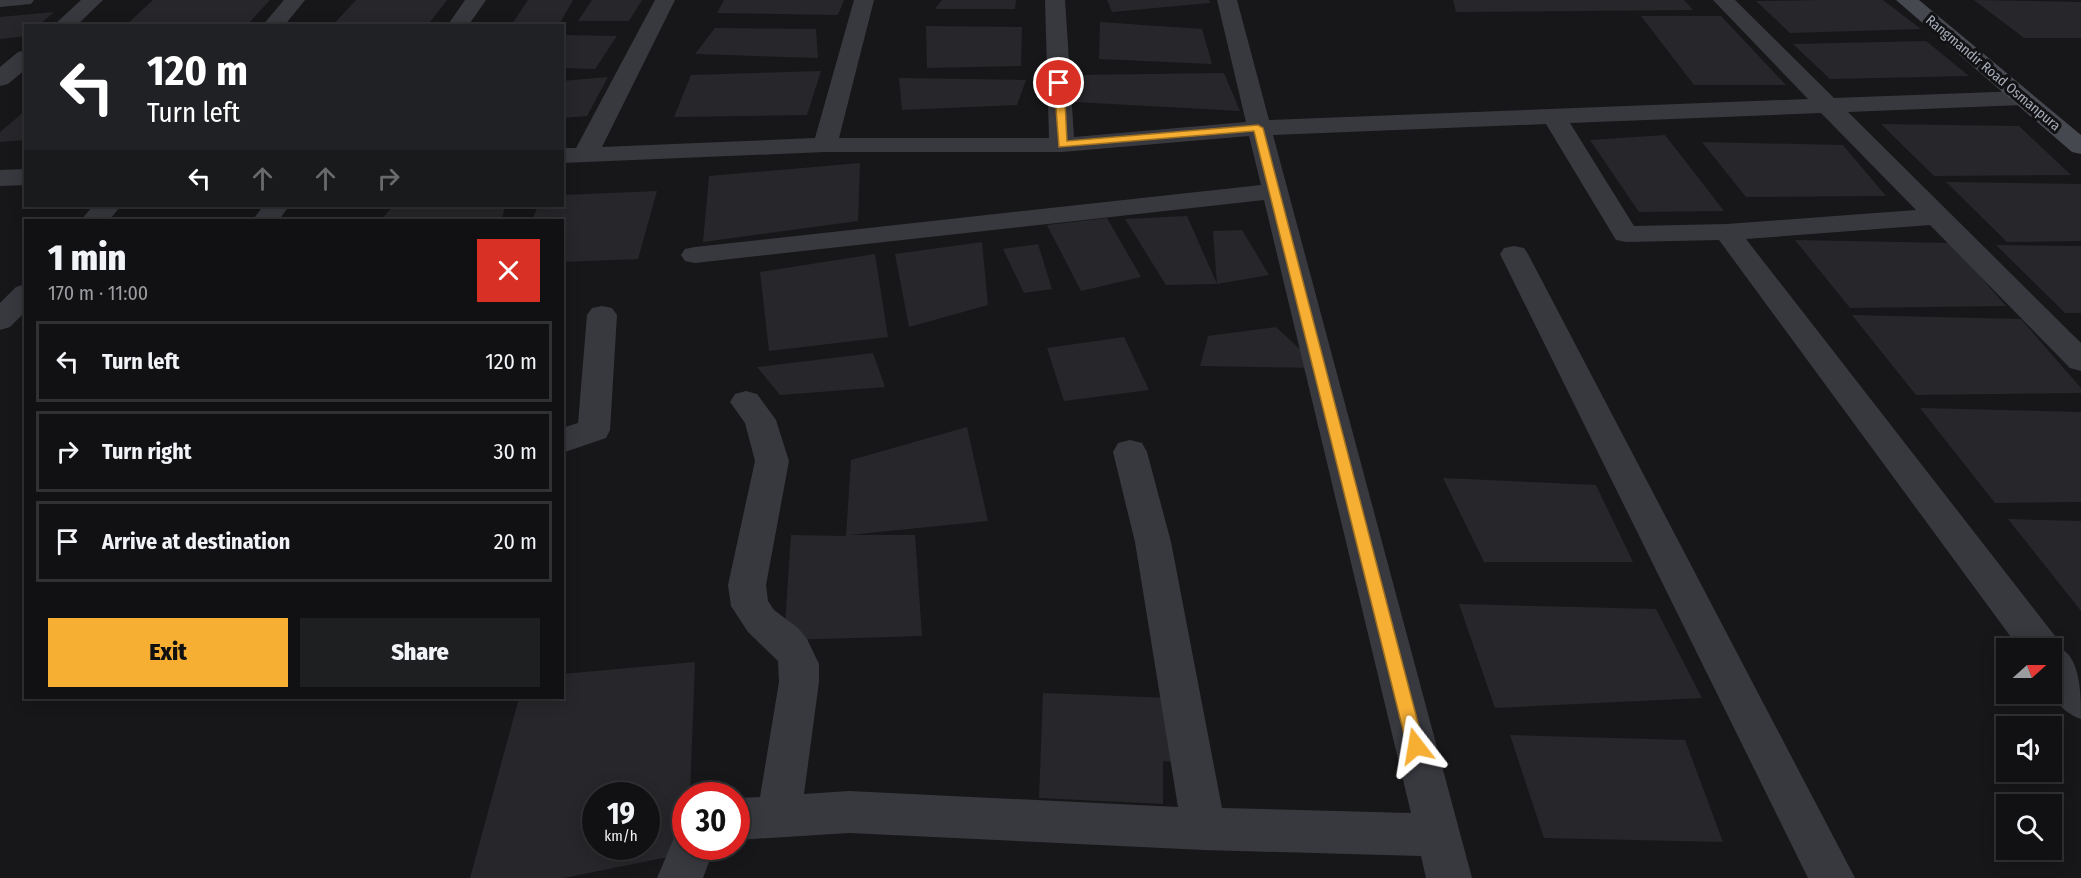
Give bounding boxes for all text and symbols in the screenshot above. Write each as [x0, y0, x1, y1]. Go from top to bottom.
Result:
street label: Rangmandir Road Osmanpura [1922, 12, 2064, 134]
text: 120 m [147, 46, 248, 96]
icon: left [48, 48, 126, 126]
pin [1033, 57, 1084, 108]
icon: arrive [1042, 66, 1075, 99]
text: Turn left [147, 97, 240, 129]
icon: left [183, 162, 216, 195]
icon: ahead [246, 162, 279, 195]
icon: ahead [309, 162, 342, 195]
icon: right [372, 162, 405, 195]
text: 1 min [48, 236, 126, 280]
button: close [477, 239, 540, 302]
text: 170 m · 11:00 [48, 281, 148, 305]
icon: left [51, 345, 84, 378]
text: Turn left [102, 348, 180, 375]
text: 120 m [485, 348, 537, 375]
icon: right [51, 435, 84, 468]
text: Turn right [102, 438, 191, 465]
text: 30 m [494, 438, 537, 465]
icon: arrive [51, 525, 84, 558]
text: Arrive at destination [102, 528, 290, 555]
text: 20 m [494, 528, 537, 555]
button: Exit [48, 618, 288, 687]
button: Share [300, 618, 540, 687]
north arrow [1996, 638, 2062, 704]
map controls [1996, 638, 2062, 860]
position arrow [1384, 714, 1448, 778]
button: sound [1996, 716, 2062, 782]
speed limit sign: 30 [672, 782, 750, 860]
button: search [1996, 794, 2062, 860]
text: 19 [607, 796, 635, 832]
text: km/h [604, 827, 638, 845]

